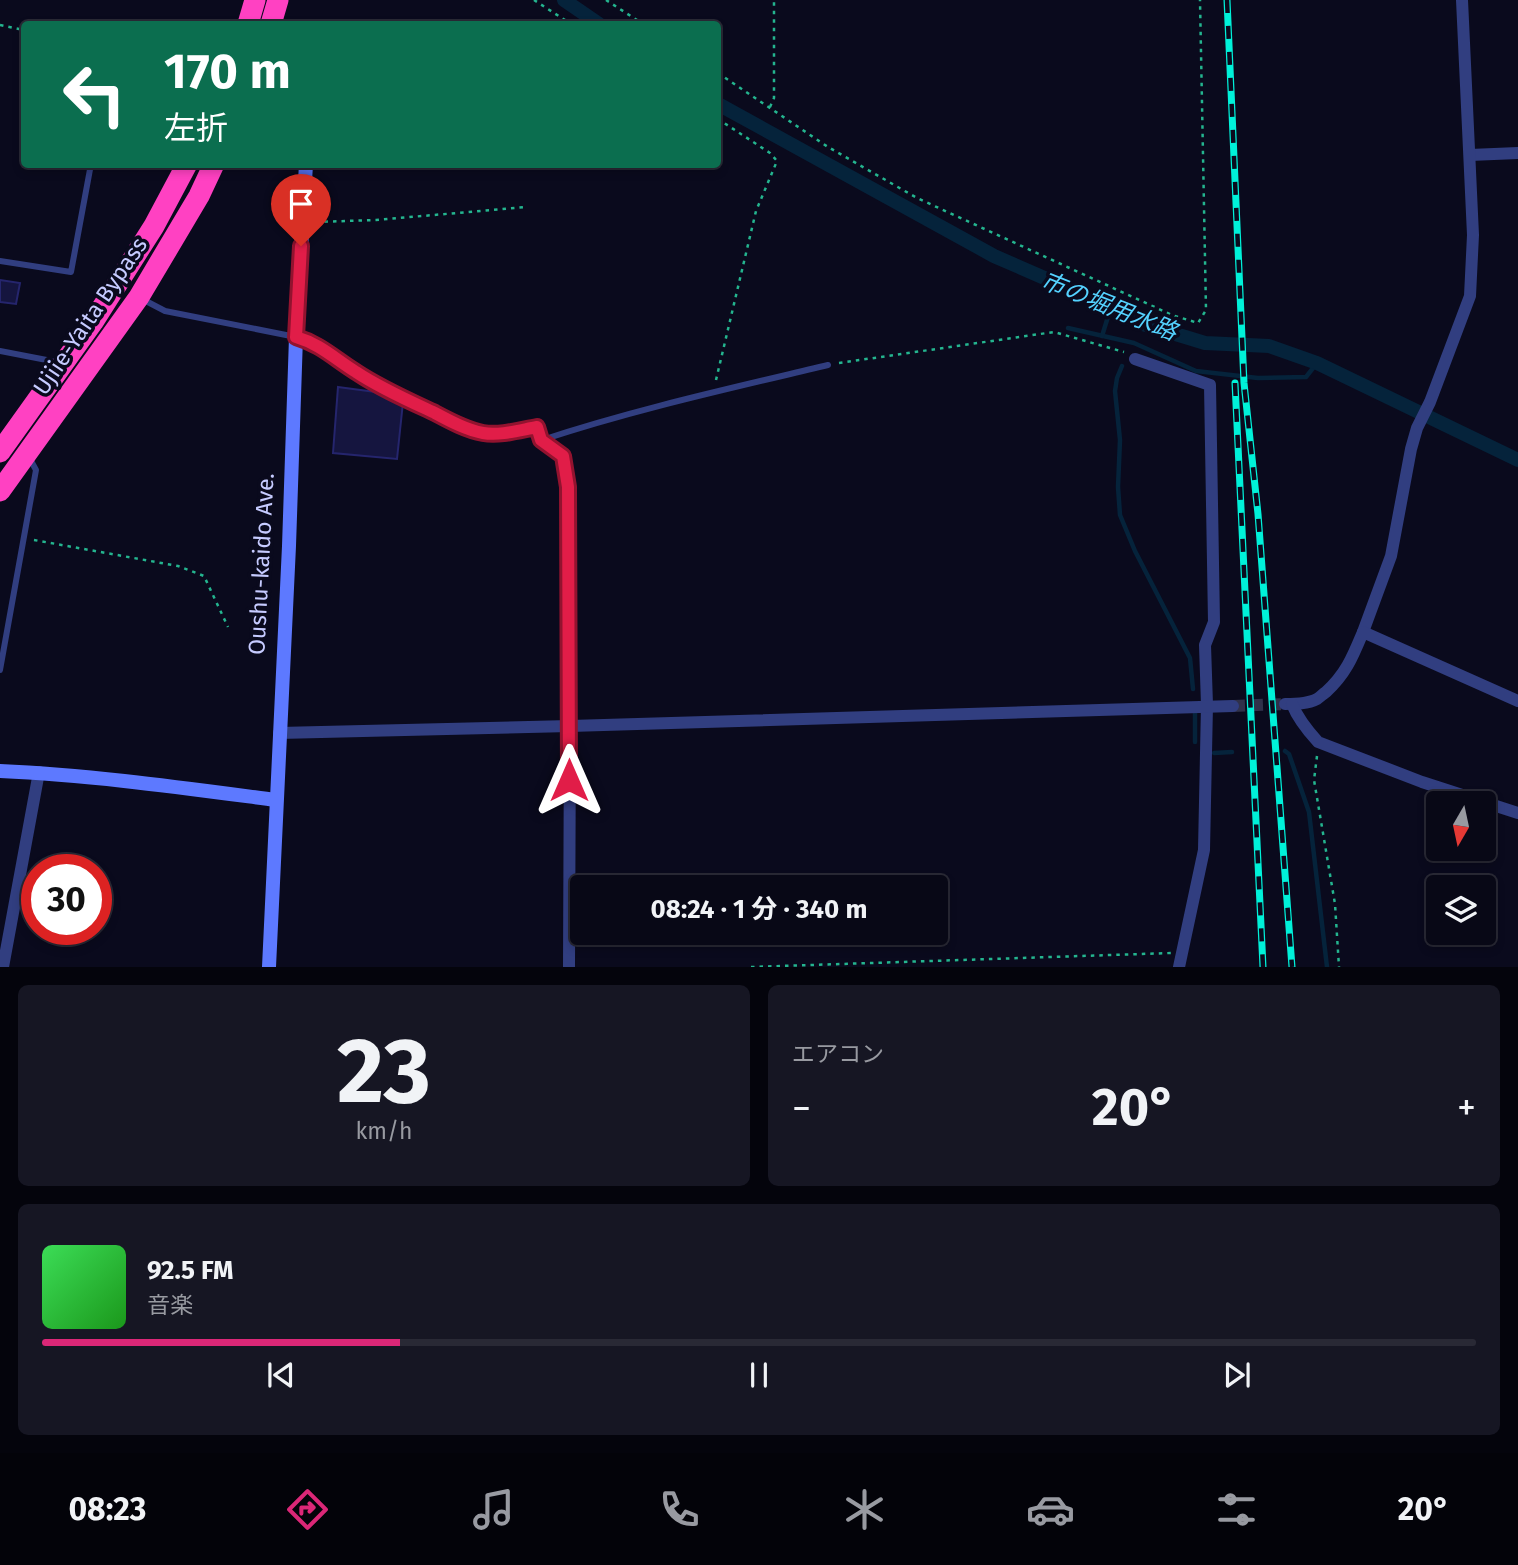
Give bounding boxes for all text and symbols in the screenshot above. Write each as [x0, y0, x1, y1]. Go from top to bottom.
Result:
text: 170 m [164, 42, 291, 101]
icon: left [49, 49, 140, 140]
text: 左折 [164, 109, 228, 147]
pin [271, 174, 331, 246]
icon: arrive [282, 185, 320, 223]
street label: Ujiie-Yaita Bypass [27, 232, 153, 400]
water label: 市の堀用水路 [1037, 266, 1183, 347]
street label: Oushu-kaido Ave. [242, 472, 280, 656]
position arrow [532, 743, 606, 817]
north arrow [1426, 791, 1496, 861]
map controls [1426, 791, 1496, 945]
speed limit sign: 30 [21, 854, 112, 945]
button: layers [1426, 875, 1496, 945]
text: 08:24 · 1 分 · 340 m [651, 894, 867, 925]
text: 23 [337, 1017, 431, 1126]
text: エアコン [792, 1040, 884, 1068]
text: 20° [1092, 1076, 1176, 1139]
text: − [792, 1085, 811, 1131]
text: + [1457, 1085, 1476, 1131]
text: km/h [356, 1117, 412, 1145]
text: 92.5 FM [147, 1255, 233, 1286]
text: 音楽 [147, 1291, 193, 1319]
icon: previous [262, 1356, 300, 1394]
icon: pause [740, 1356, 778, 1394]
icon: next [1218, 1356, 1256, 1394]
icon: directions [283, 1485, 332, 1534]
icon: music [469, 1485, 518, 1534]
icon: phone [655, 1485, 704, 1534]
icon: climate [840, 1485, 889, 1534]
icon: car [1026, 1485, 1075, 1534]
icon: filters [1212, 1485, 1261, 1534]
text: 08:23 [68, 1490, 146, 1528]
text: 20° [1398, 1490, 1450, 1528]

